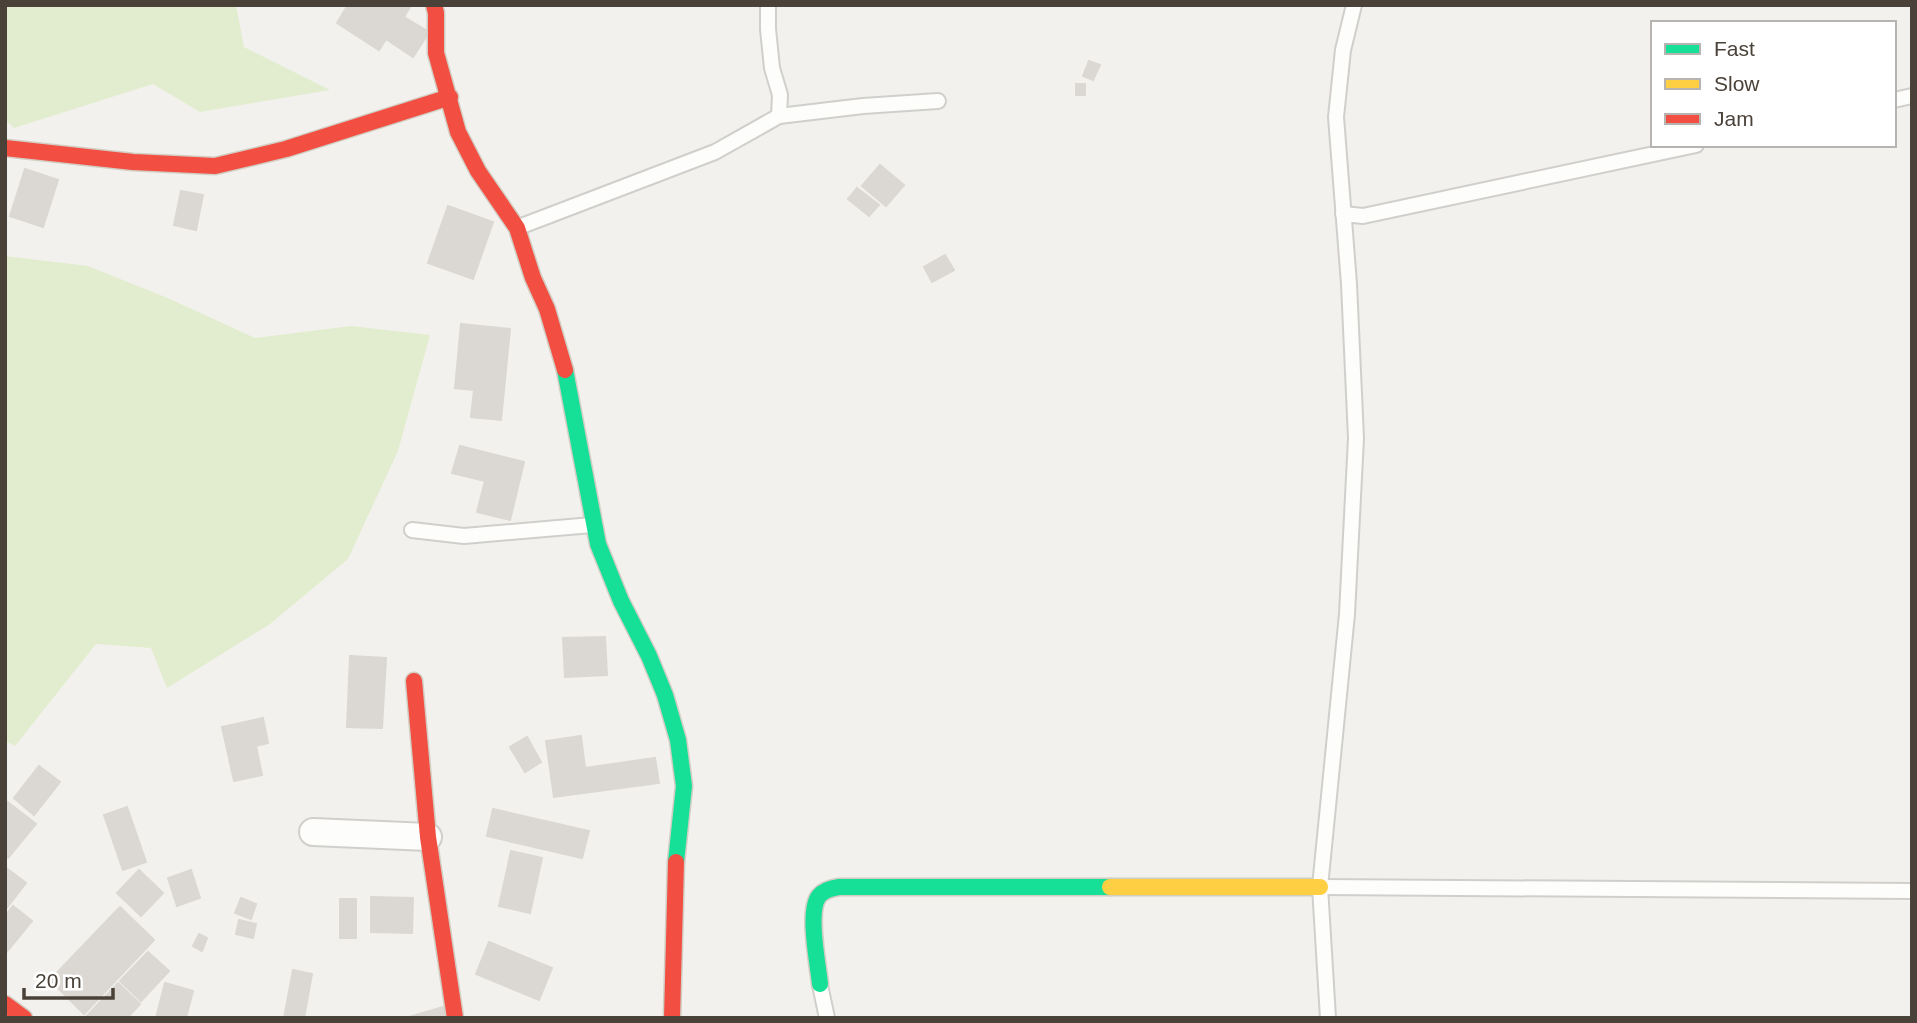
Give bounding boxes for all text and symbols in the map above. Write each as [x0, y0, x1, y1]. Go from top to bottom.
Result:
legend [1651, 21, 1896, 147]
text: Fast [1714, 37, 1755, 60]
text: Slow [1714, 72, 1760, 95]
text: Jam [1714, 107, 1754, 130]
scale bar [24, 956, 114, 1000]
text: 20 m [35, 969, 82, 992]

